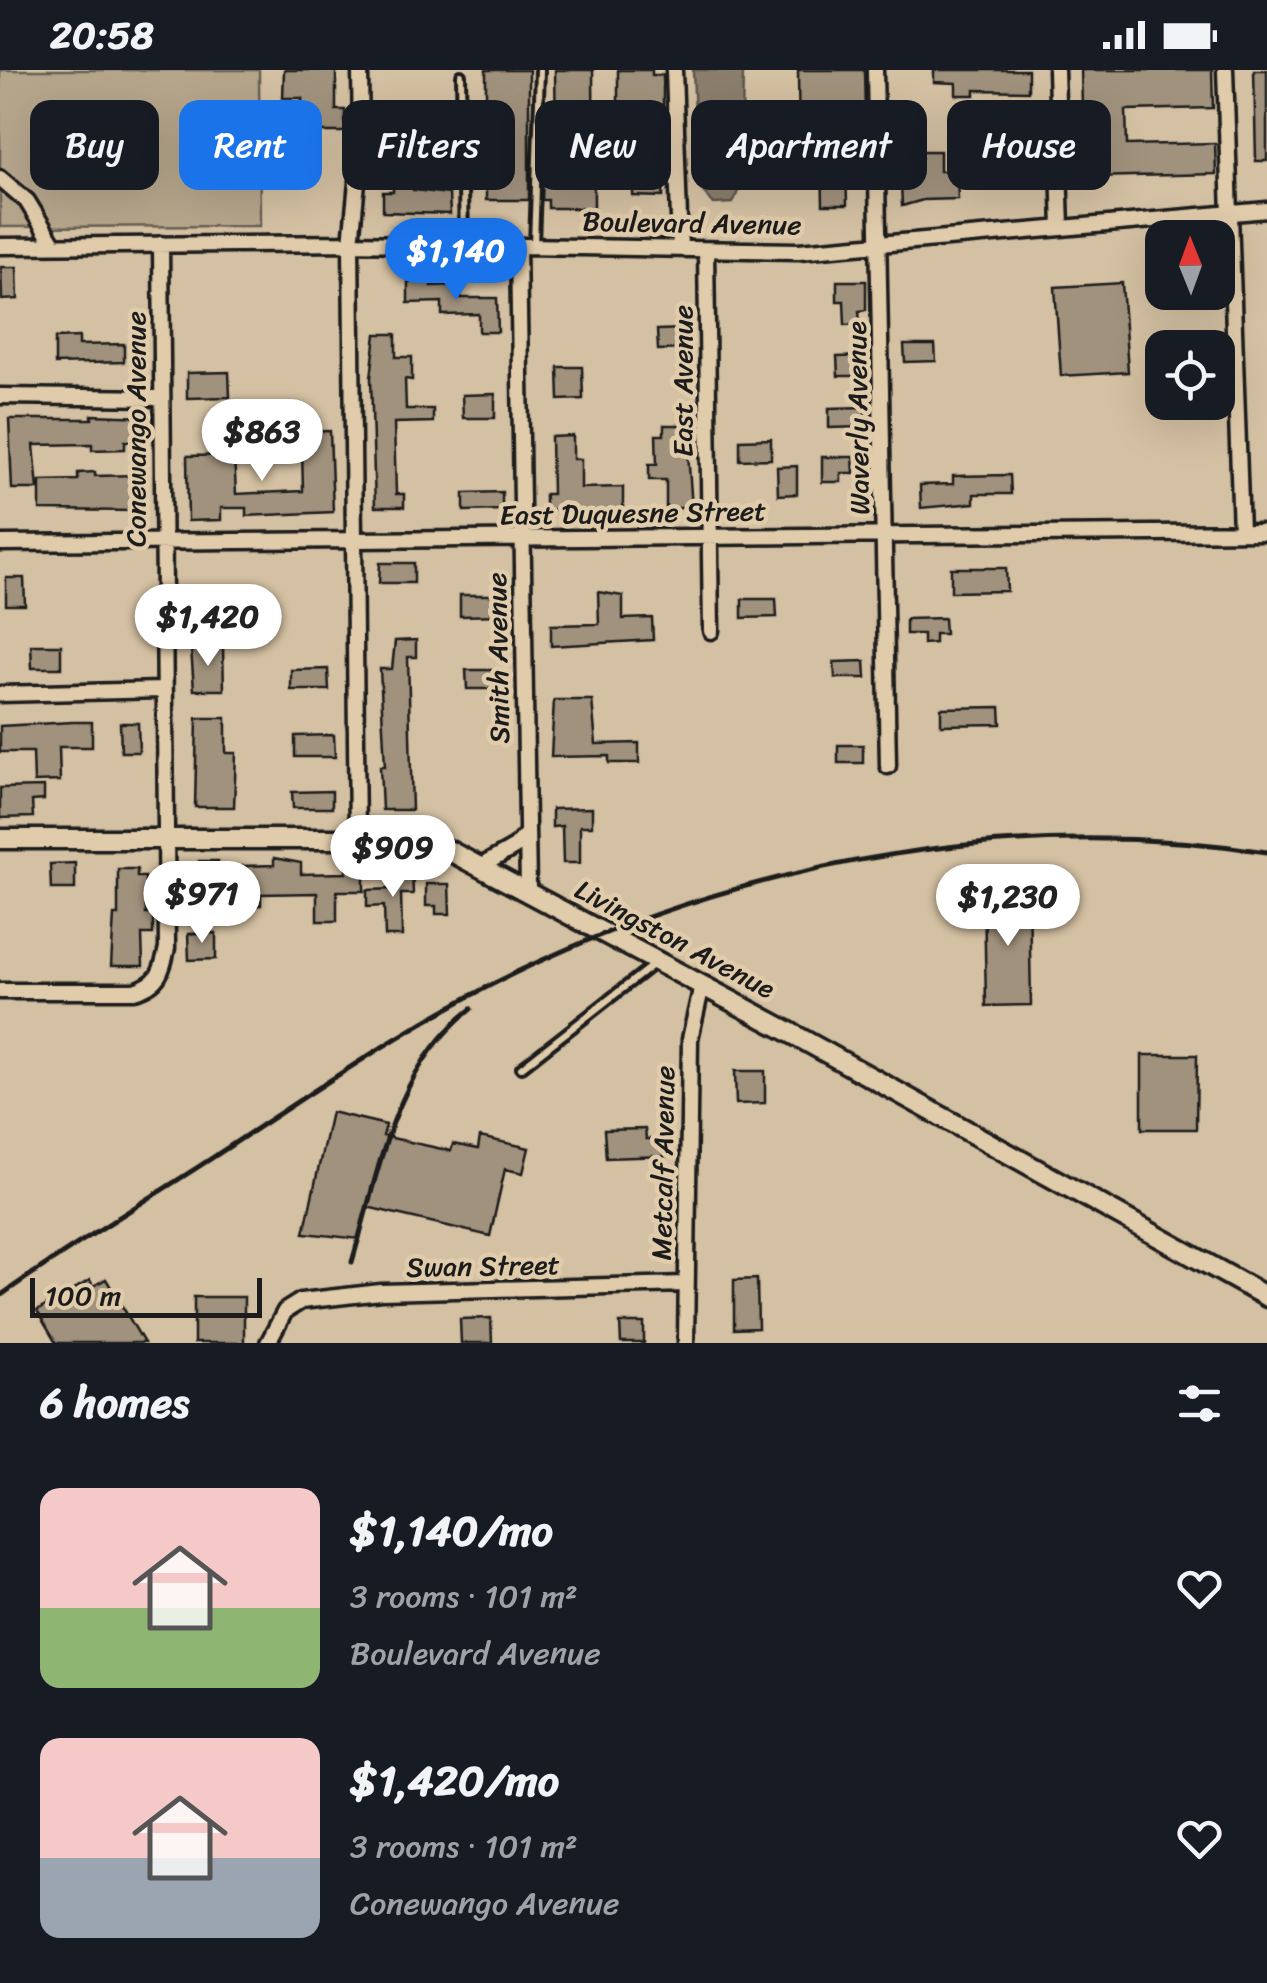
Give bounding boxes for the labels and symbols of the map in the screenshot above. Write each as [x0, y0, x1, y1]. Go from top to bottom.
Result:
street label: Boulevard Avenue [582, 197, 802, 249]
pin: $1,140 [375, 218, 537, 303]
north arrow [1145, 220, 1235, 310]
street label: East Avenue [658, 305, 707, 457]
street label: Conewango Avenue [111, 311, 160, 547]
street label: Waverly Avenue [832, 321, 884, 515]
pin: $863 [203, 399, 321, 484]
street label: East Duquesne Street [499, 486, 767, 540]
street label: Smith Avenue [472, 572, 524, 744]
pin: $1,420 [127, 584, 289, 669]
pin: $909 [334, 815, 452, 900]
pin: $971 [143, 861, 261, 946]
pin: $1,230 [927, 864, 1089, 949]
street label: Livingston Avenue [566, 865, 784, 1013]
street label: Metcalf Avenue [637, 1065, 689, 1261]
street label: Swan Street [406, 1240, 560, 1292]
scale bar [30, 1273, 262, 1318]

